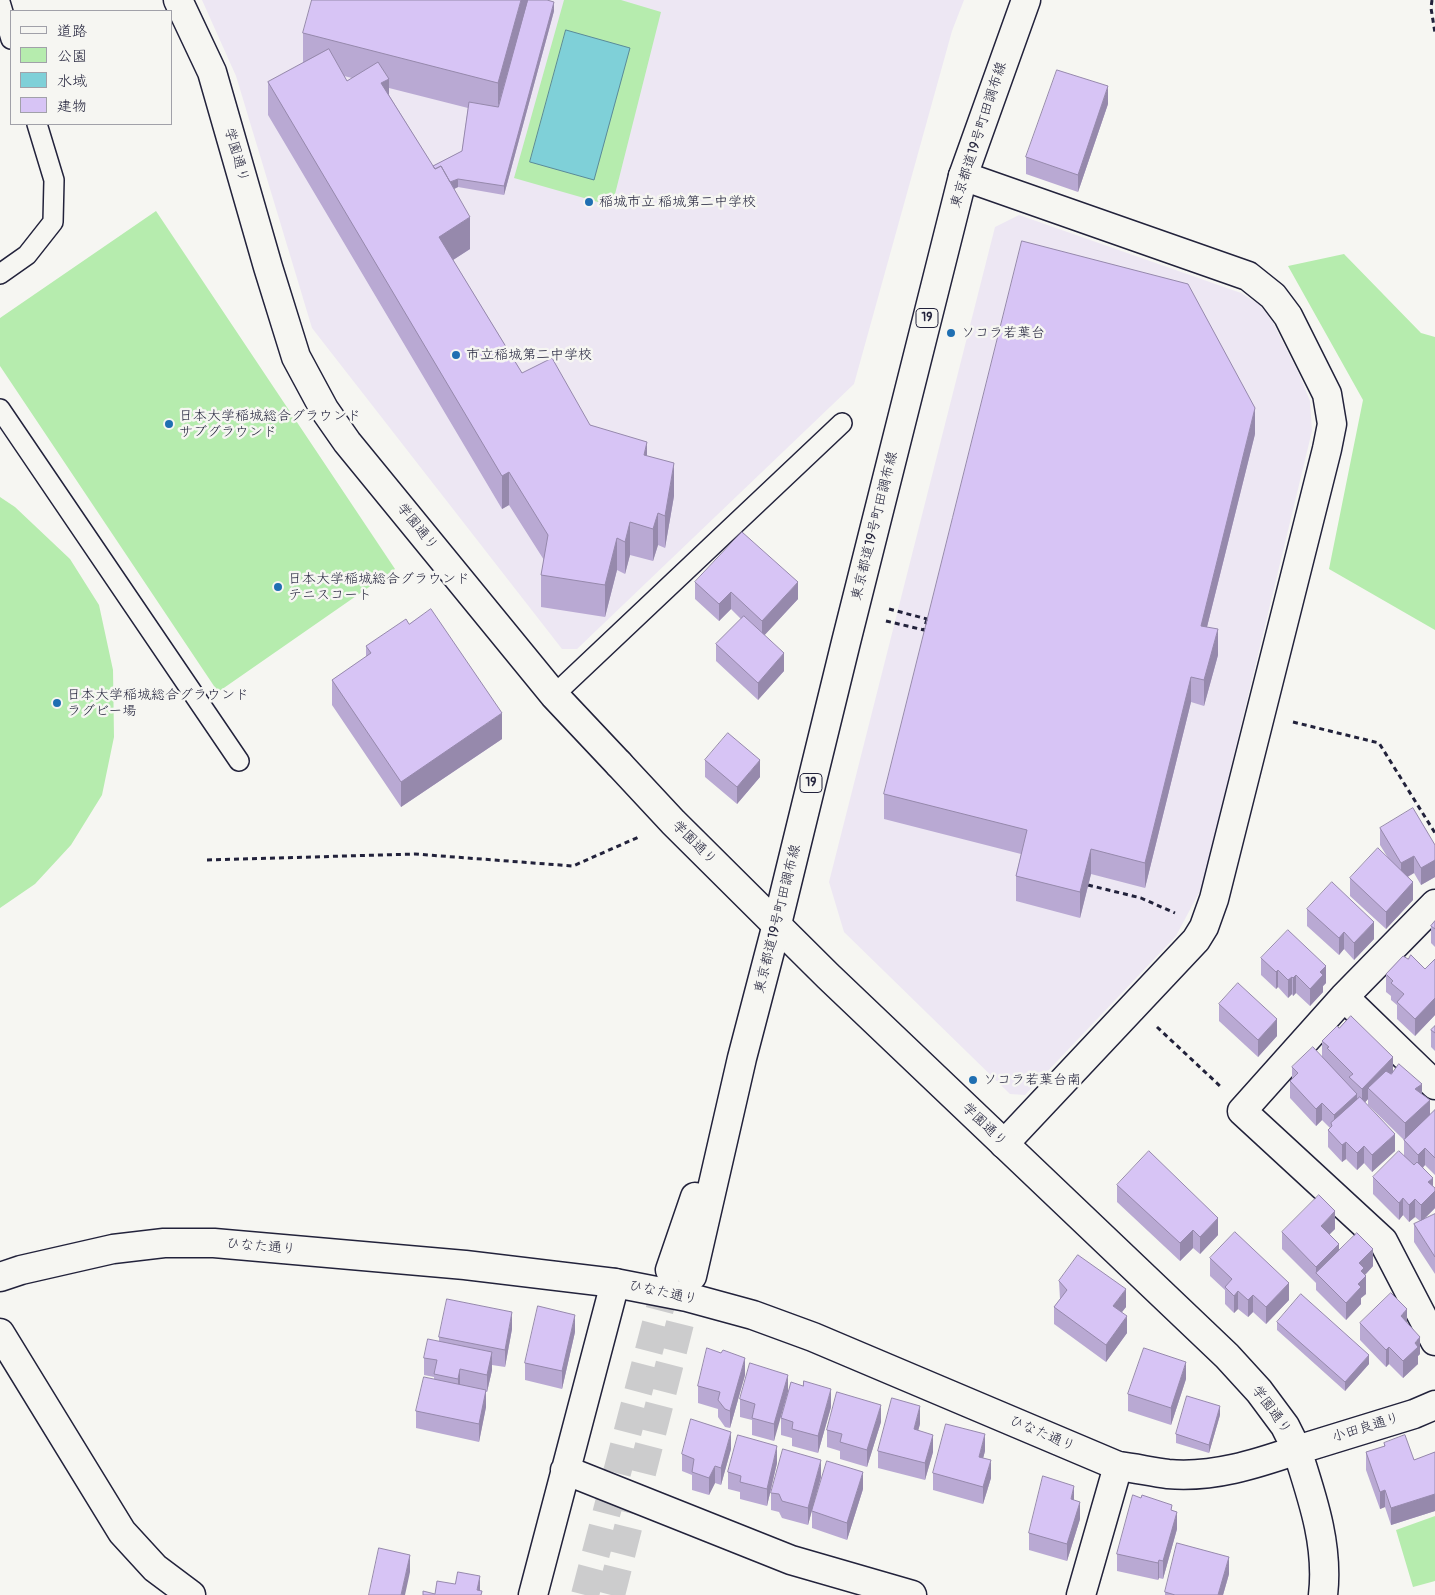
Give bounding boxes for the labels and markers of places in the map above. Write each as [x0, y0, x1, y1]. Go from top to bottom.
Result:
place label: 稲城市立 稲城第二中学校 [599, 194, 756, 210]
marker: 稲城市立 稲城第二中学校 [583, 196, 595, 208]
place label: ソコラ若葉台 [961, 325, 1045, 341]
marker: ソコラ若葉台 [945, 327, 957, 339]
place label: 市立稲城第二中学校 [466, 347, 592, 363]
marker: 市立稲城第二中学校 [450, 349, 462, 361]
place label: 日本大学稲城総合グラウンド サブグラウンド [179, 408, 361, 441]
marker: 日本大学稲城総合グラウンド サブグラウンド [163, 418, 175, 430]
place label: 日本大学稲城総合グラウンド テニスコート [288, 571, 470, 604]
marker: 日本大学稲城総合グラウンド テニスコート [272, 581, 284, 593]
place label: 日本大学稲城総合グラウンド ラグビー場 [67, 687, 249, 720]
marker: 日本大学稲城総合グラウンド ラグビー場 [51, 697, 63, 709]
place label: ソコラ若葉台南 [983, 1072, 1081, 1088]
marker: ソコラ若葉台南 [967, 1074, 979, 1086]

